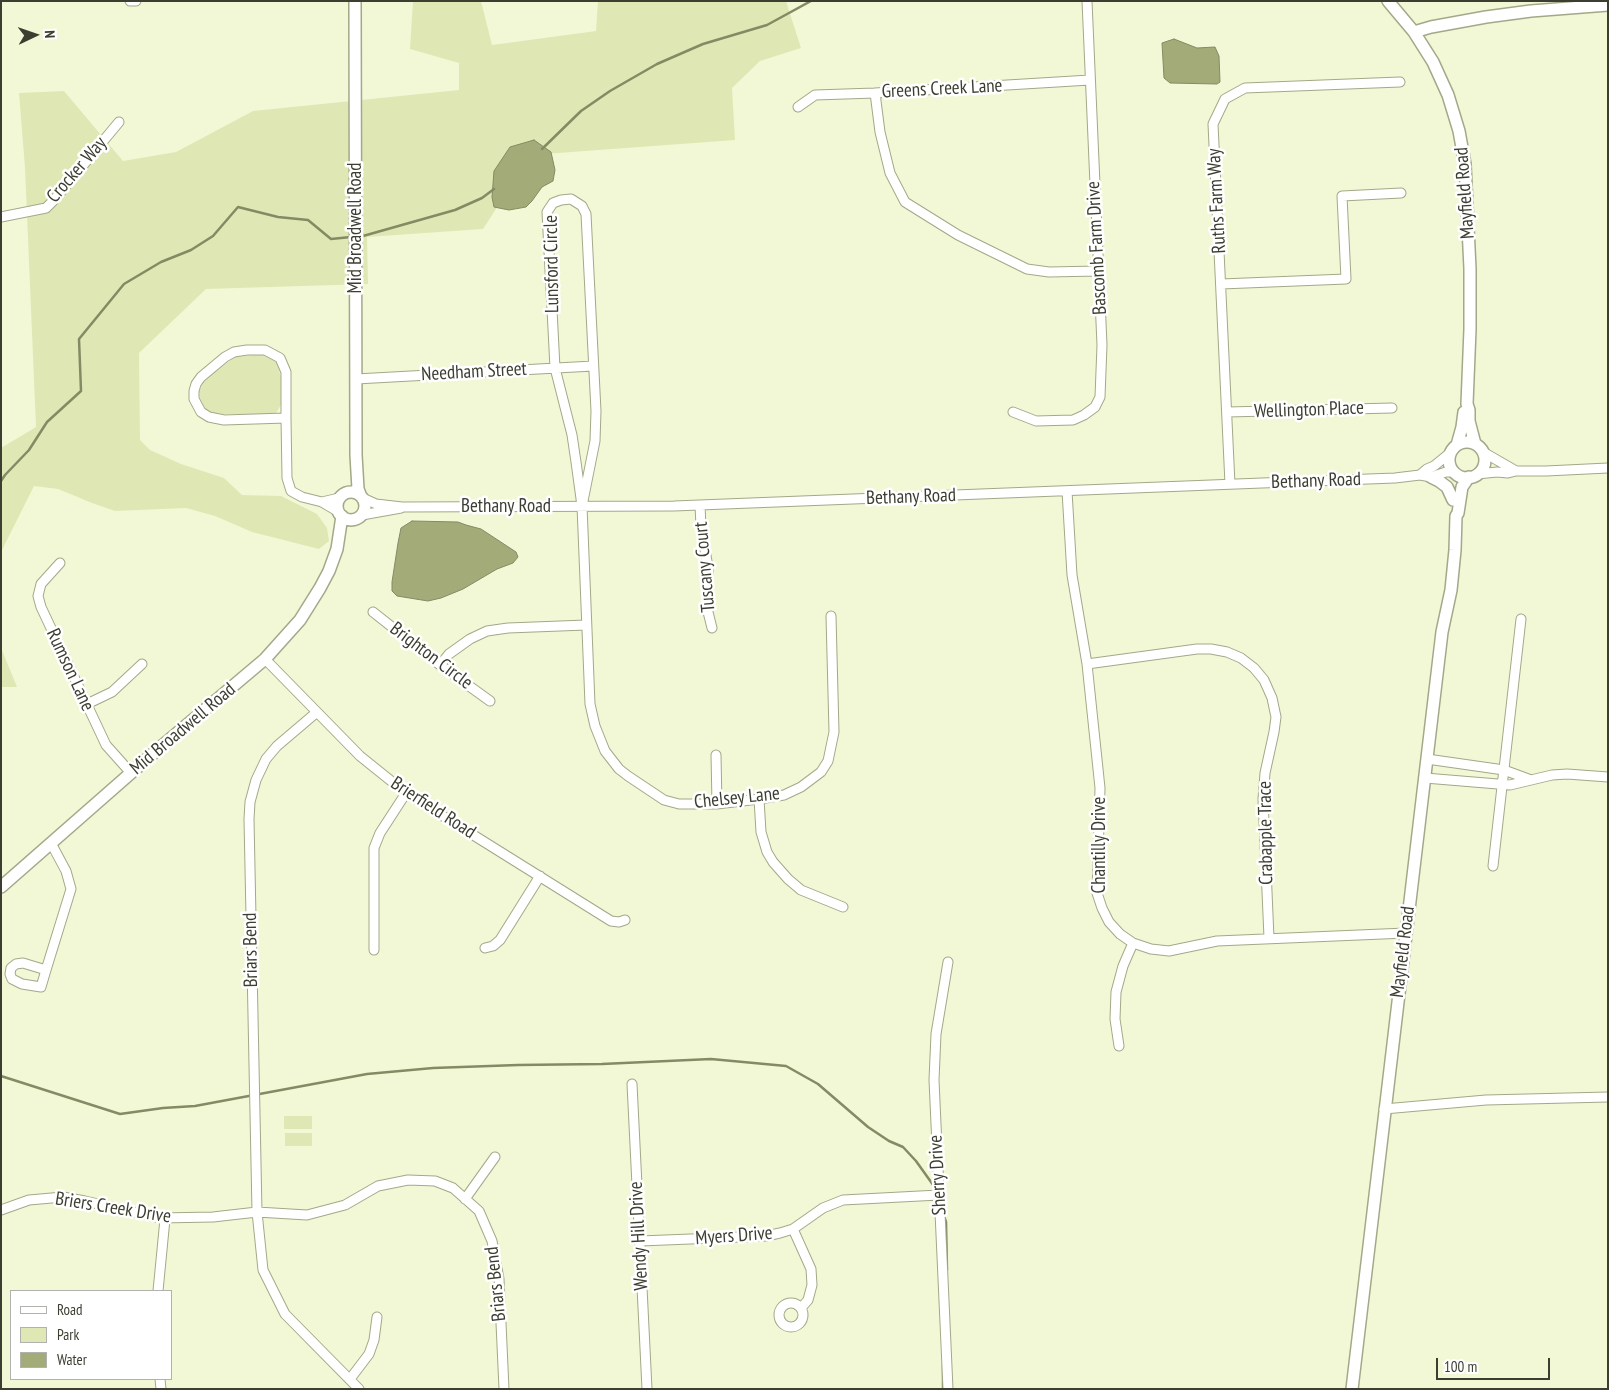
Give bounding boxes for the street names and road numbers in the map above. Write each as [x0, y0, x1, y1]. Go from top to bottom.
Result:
street label: Greens Creek Lane [881, 74, 1003, 104]
street label: Crocker Way [42, 132, 112, 208]
street label: Mayfield Road [1450, 146, 1480, 240]
street label: Ruths Farm Way [1203, 148, 1231, 254]
street label: Mid Broadwell Road [345, 163, 367, 293]
street label: Bascomb Farm Drive [1082, 181, 1112, 315]
street label: Lunsford Circle [540, 215, 564, 313]
street label: Needham Street [421, 358, 527, 386]
street label: Wellington Place [1254, 397, 1364, 423]
street label: Bethany Road [1271, 468, 1361, 494]
street label: Bethany Road [866, 484, 956, 510]
street label: Bethany Road [461, 496, 551, 518]
street label: Tuscany Court [690, 521, 720, 613]
street label: Brighton Circle [385, 618, 477, 694]
street label: Rumson Lane [41, 625, 99, 715]
street label: Mid Broadwell Road [126, 678, 240, 780]
street label: Brierfield Road [386, 772, 480, 844]
street label: Crabapple Trace [1254, 781, 1278, 885]
street label: Chelsey Lane [693, 782, 781, 814]
street label: Chantilly Drive [1089, 797, 1111, 893]
street label: Mayfield Road [1386, 905, 1420, 999]
street label: Briars Bend [239, 912, 263, 988]
street label: Sherry Drive [925, 1134, 951, 1216]
street label: Wendy Hill Drive [625, 1181, 653, 1291]
street label: Briers Creek Drive [53, 1188, 173, 1228]
street label: Myers Drive [695, 1222, 773, 1250]
street label: Briars Bend [481, 1246, 511, 1322]

